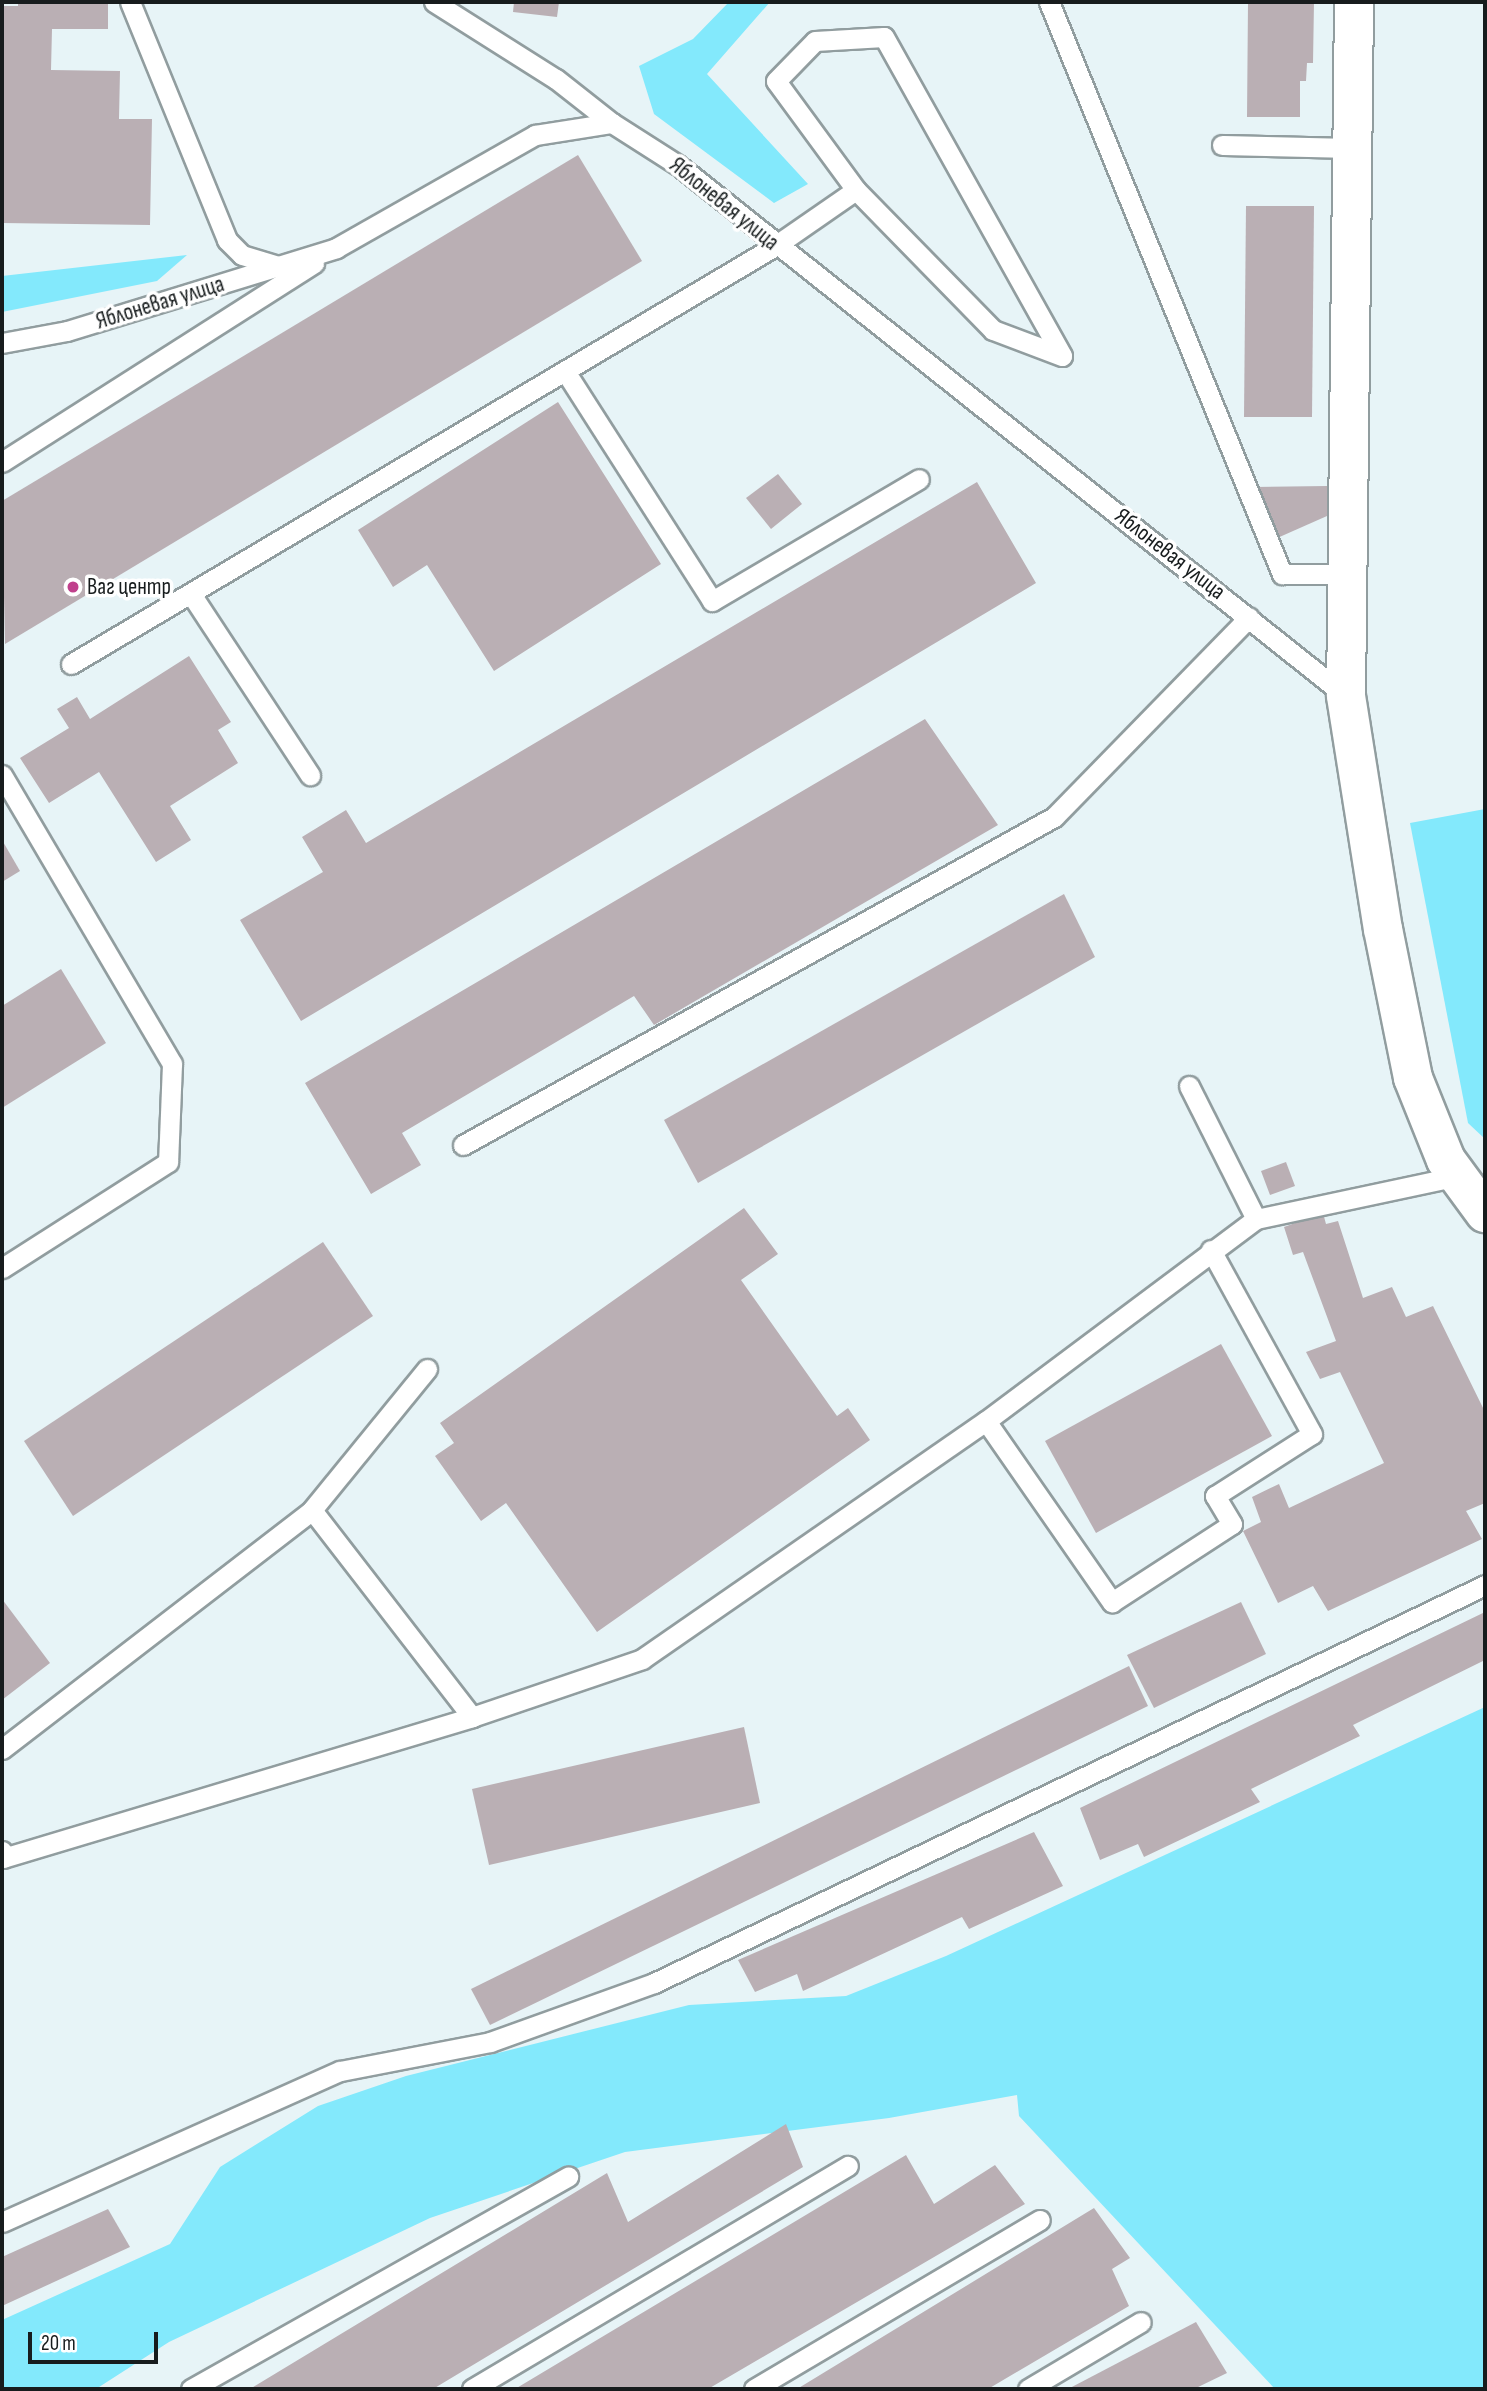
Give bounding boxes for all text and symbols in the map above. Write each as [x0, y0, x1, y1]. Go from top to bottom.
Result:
street label: Яблоневая улица [664, 152, 784, 256]
street label: Яблоневая улица [93, 270, 227, 336]
street label: Яблоневая улица [1109, 502, 1231, 606]
place label: Ваг центр [87, 573, 171, 601]
marker: Ваг центр [65, 579, 81, 595]
scale bar [32, 2318, 161, 2362]
text: 20 m [41, 2331, 76, 2356]

